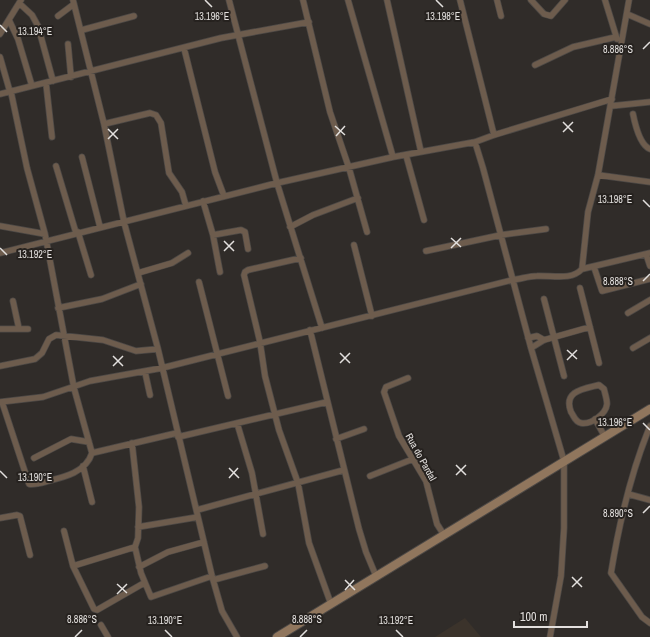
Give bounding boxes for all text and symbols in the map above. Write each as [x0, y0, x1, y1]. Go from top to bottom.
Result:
text: 13.196°E [195, 10, 229, 23]
text: 13.198°E [426, 10, 460, 23]
text: 13.194°E [18, 25, 52, 38]
text: 8.886°S [603, 43, 634, 56]
text: 13.198°E [598, 193, 632, 206]
text: 13.192°E [18, 248, 52, 261]
text: 8.888°S [603, 275, 634, 288]
text: 13.196°E [598, 416, 632, 429]
street label: Rua do Pardal [403, 431, 439, 483]
text: 13.190°E [18, 471, 52, 484]
text: 8.890°S [603, 507, 634, 520]
scale bar [514, 603, 587, 629]
text: 100 m [520, 609, 547, 625]
text: 8.886°S [67, 613, 98, 626]
text: 8.888°S [292, 613, 323, 626]
text: 13.190°E [148, 614, 182, 627]
text: 13.192°E [379, 614, 413, 627]

